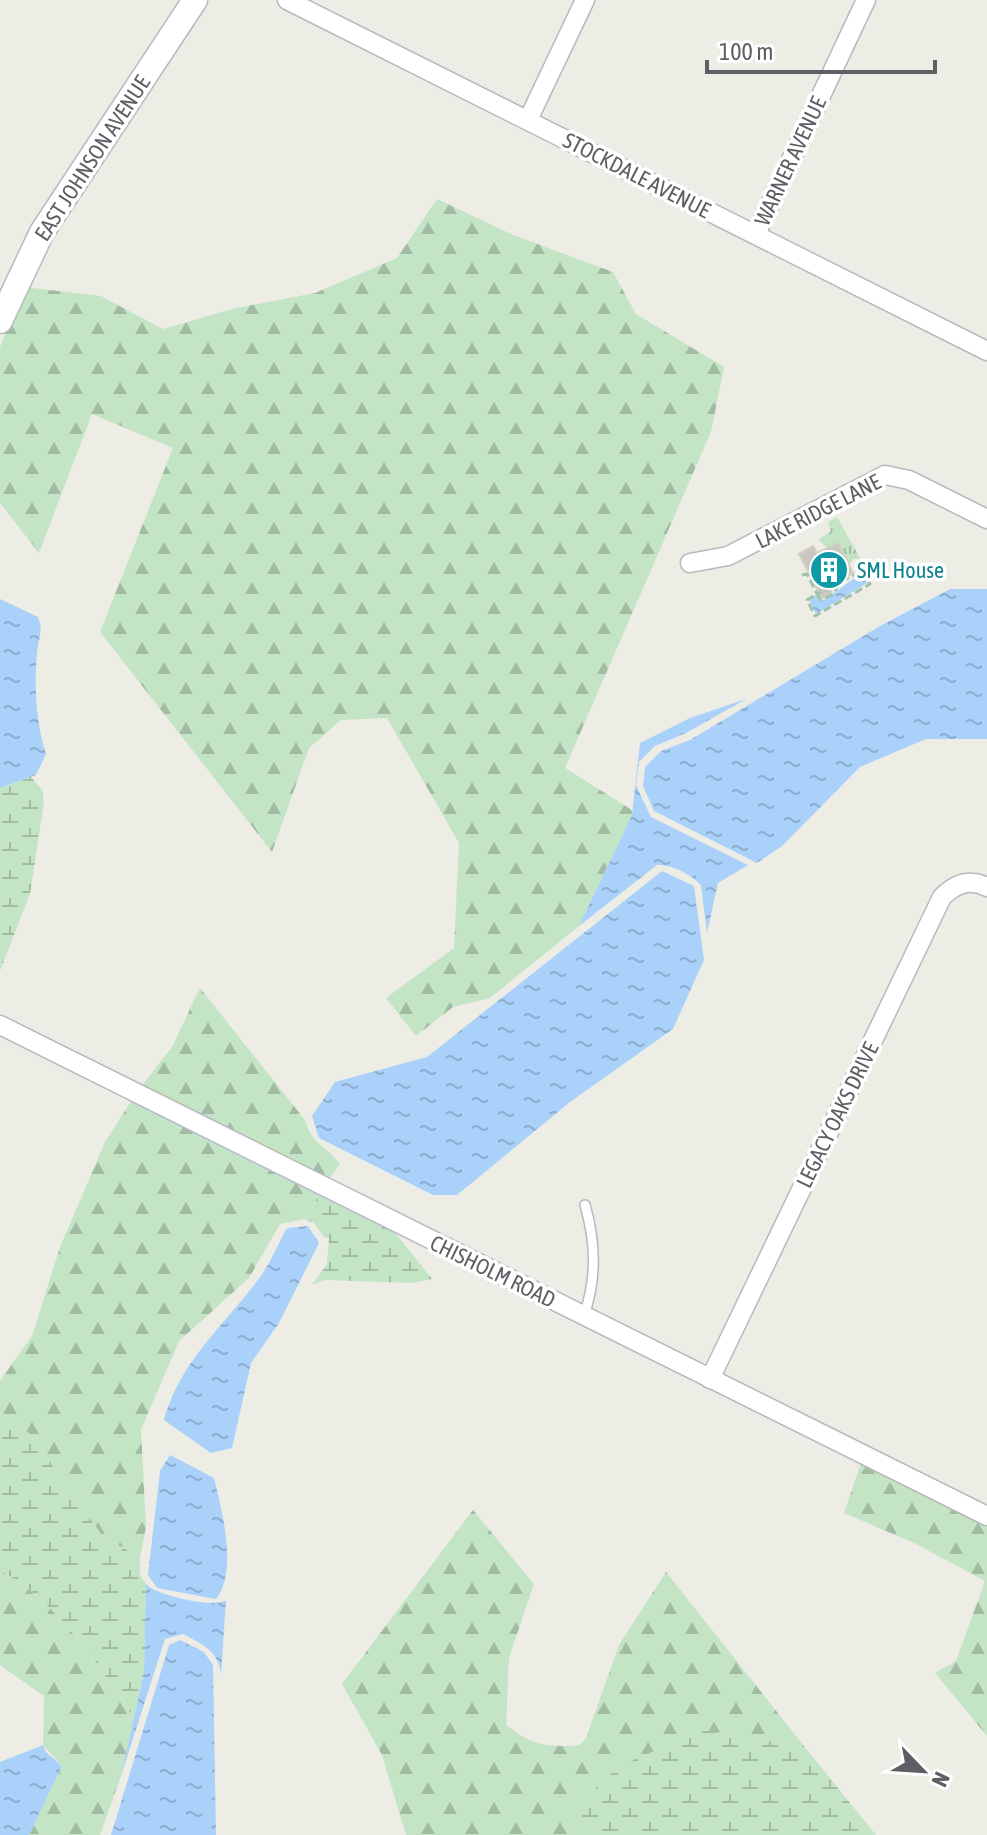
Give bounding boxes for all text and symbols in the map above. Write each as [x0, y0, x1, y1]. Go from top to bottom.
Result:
scale bar [707, 24, 935, 74]
text: 100 m [719, 38, 773, 65]
street label: EAST JOHNSON AVENUE [29, 70, 155, 245]
street label: WARNER AVENUE [749, 92, 832, 230]
street label: STOCKDALE AVENUE [559, 127, 716, 224]
street label: LAKE RIDGE LANE [751, 468, 886, 554]
building icon: SML House [808, 549, 850, 591]
place label: SML House [857, 557, 944, 583]
street label: LEGACY OAKS DRIVE [791, 1037, 884, 1192]
street label: CHISHOLM ROAD [426, 1229, 560, 1313]
north arrow [883, 1731, 963, 1811]
text: N [927, 1768, 956, 1791]

